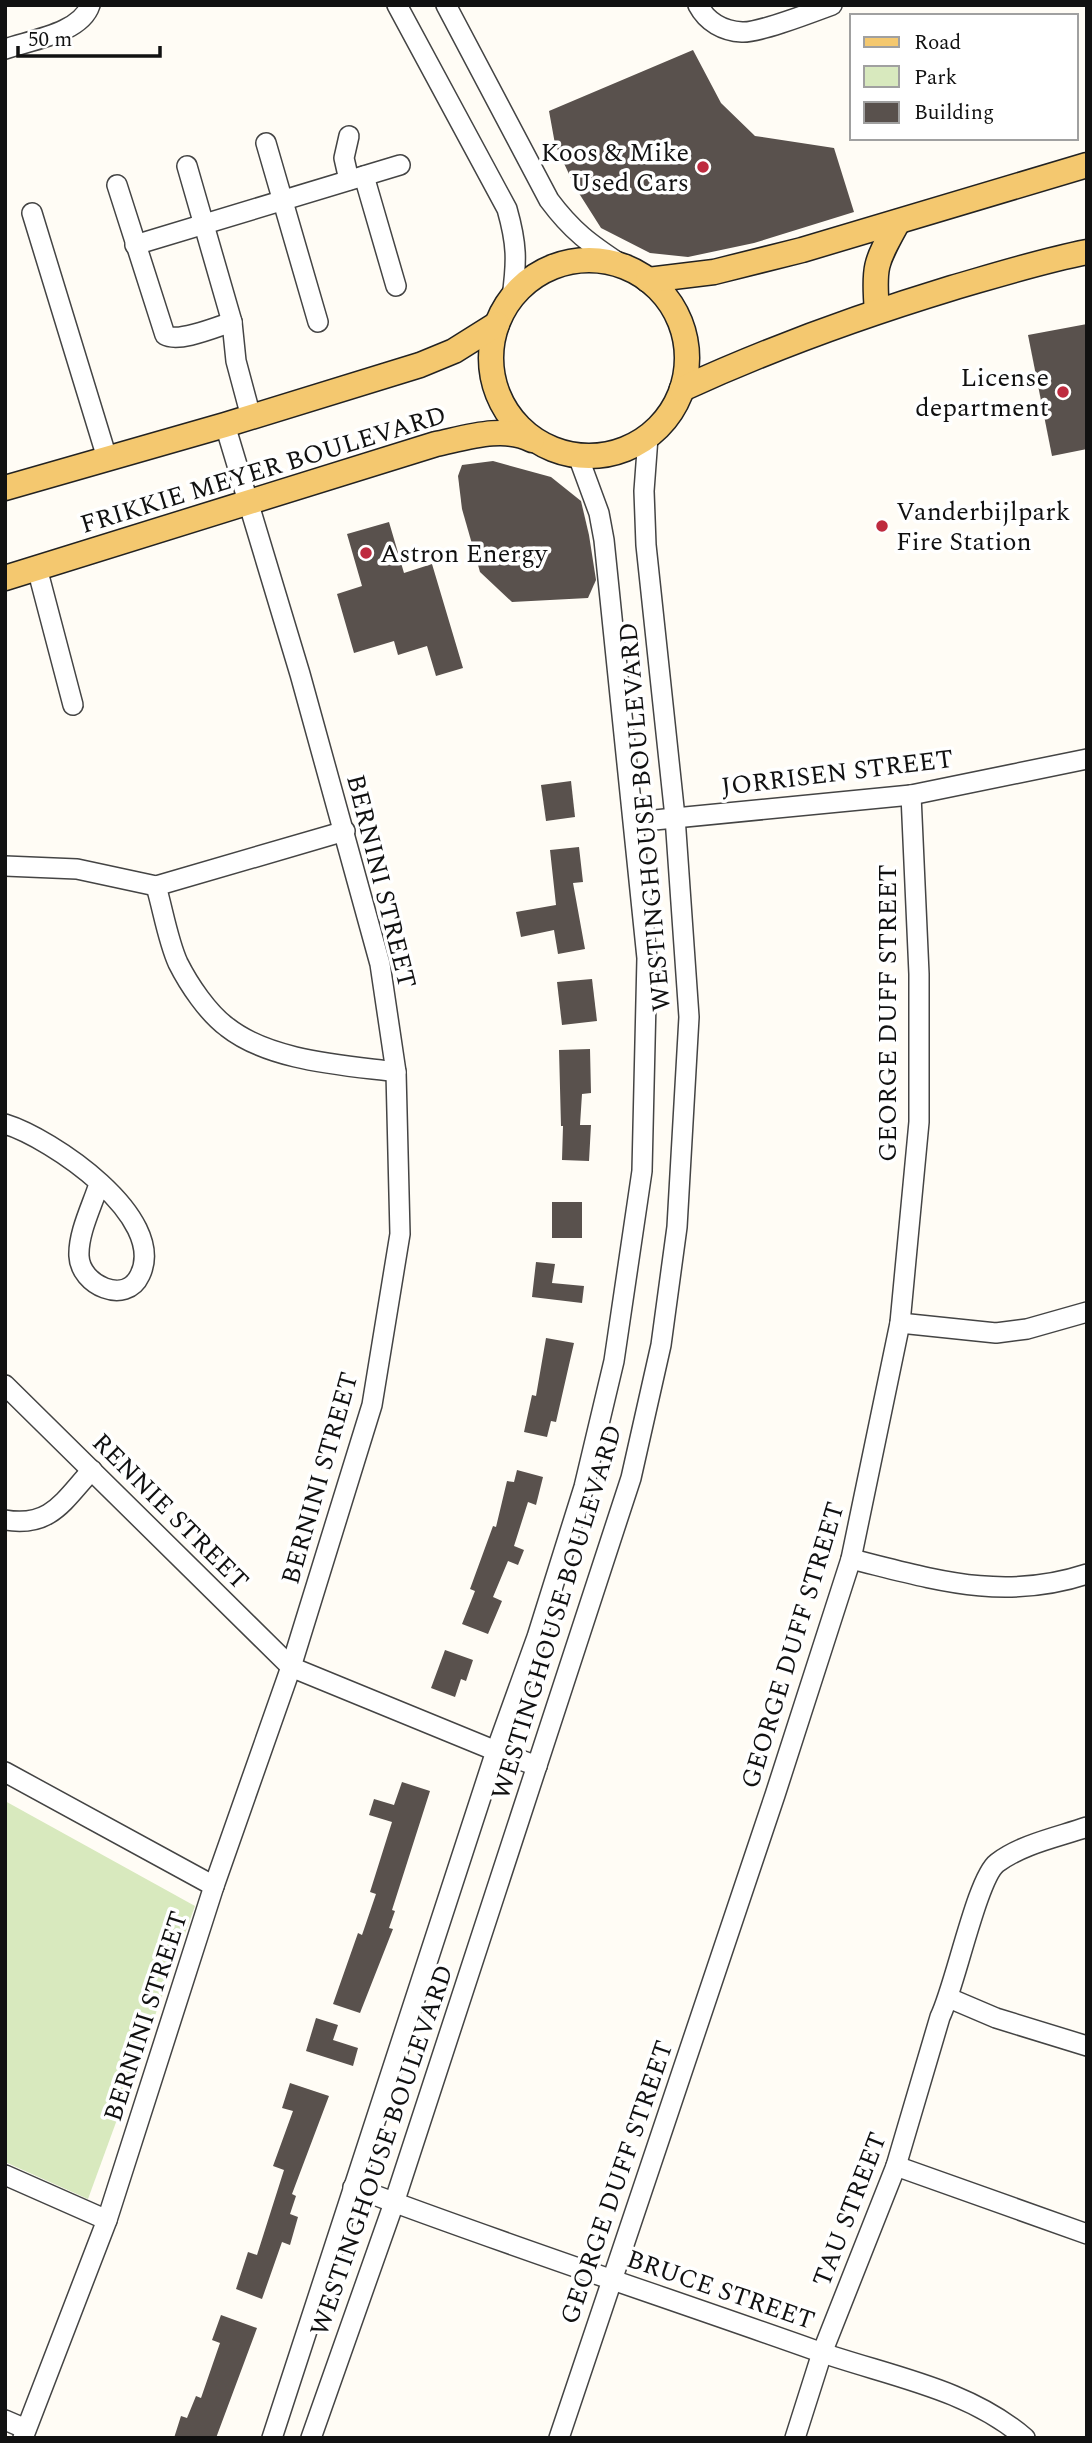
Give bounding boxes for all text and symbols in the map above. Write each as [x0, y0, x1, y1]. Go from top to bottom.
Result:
scale bar [18, 14, 159, 58]
legend [850, 14, 1078, 140]
text: 50 m [28, 24, 72, 56]
text: Road [914, 27, 961, 59]
text: Park [914, 62, 958, 94]
text: Building [914, 97, 994, 129]
place label: Koos & Mike Used Cars [541, 133, 689, 203]
marker: Koos & Mike Used Cars [695, 159, 711, 175]
place label: License department [915, 358, 1049, 428]
marker: License department [1055, 384, 1071, 400]
street label: FRIKKIE MEYER BOULEVARD [75, 395, 451, 545]
place label: Vanderbijlpark Fire Station [896, 492, 1070, 562]
marker: Vanderbijlpark Fire Station [874, 518, 890, 534]
place label: Astron Energy [380, 534, 549, 574]
marker: Astron Energy [358, 545, 374, 561]
street label: WESTINGHOUSE BOULEVARD [608, 621, 682, 1013]
street label: JORRISEN STREET [719, 739, 956, 807]
street label: BERNINI STREET [335, 770, 427, 992]
street label: GEORGE DUFF STREET [868, 864, 908, 1162]
street label: BERNINI STREET [271, 1368, 369, 1589]
street label: WESTINGHOUSE BOULEVARD [481, 1420, 633, 1805]
street label: RENNIE STREET [82, 1424, 258, 1600]
street label: GEORGE DUFF STREET [730, 1497, 856, 1794]
street label: BERNINI STREET [93, 1906, 199, 2127]
street label: WESTINGHOUSE BOULEVARD [299, 1959, 464, 2341]
street label: GEORGE DUFF STREET [550, 2035, 684, 2330]
street label: TAU STREET [802, 2126, 898, 2292]
street label: BRUCE STREET [621, 2239, 820, 2341]

